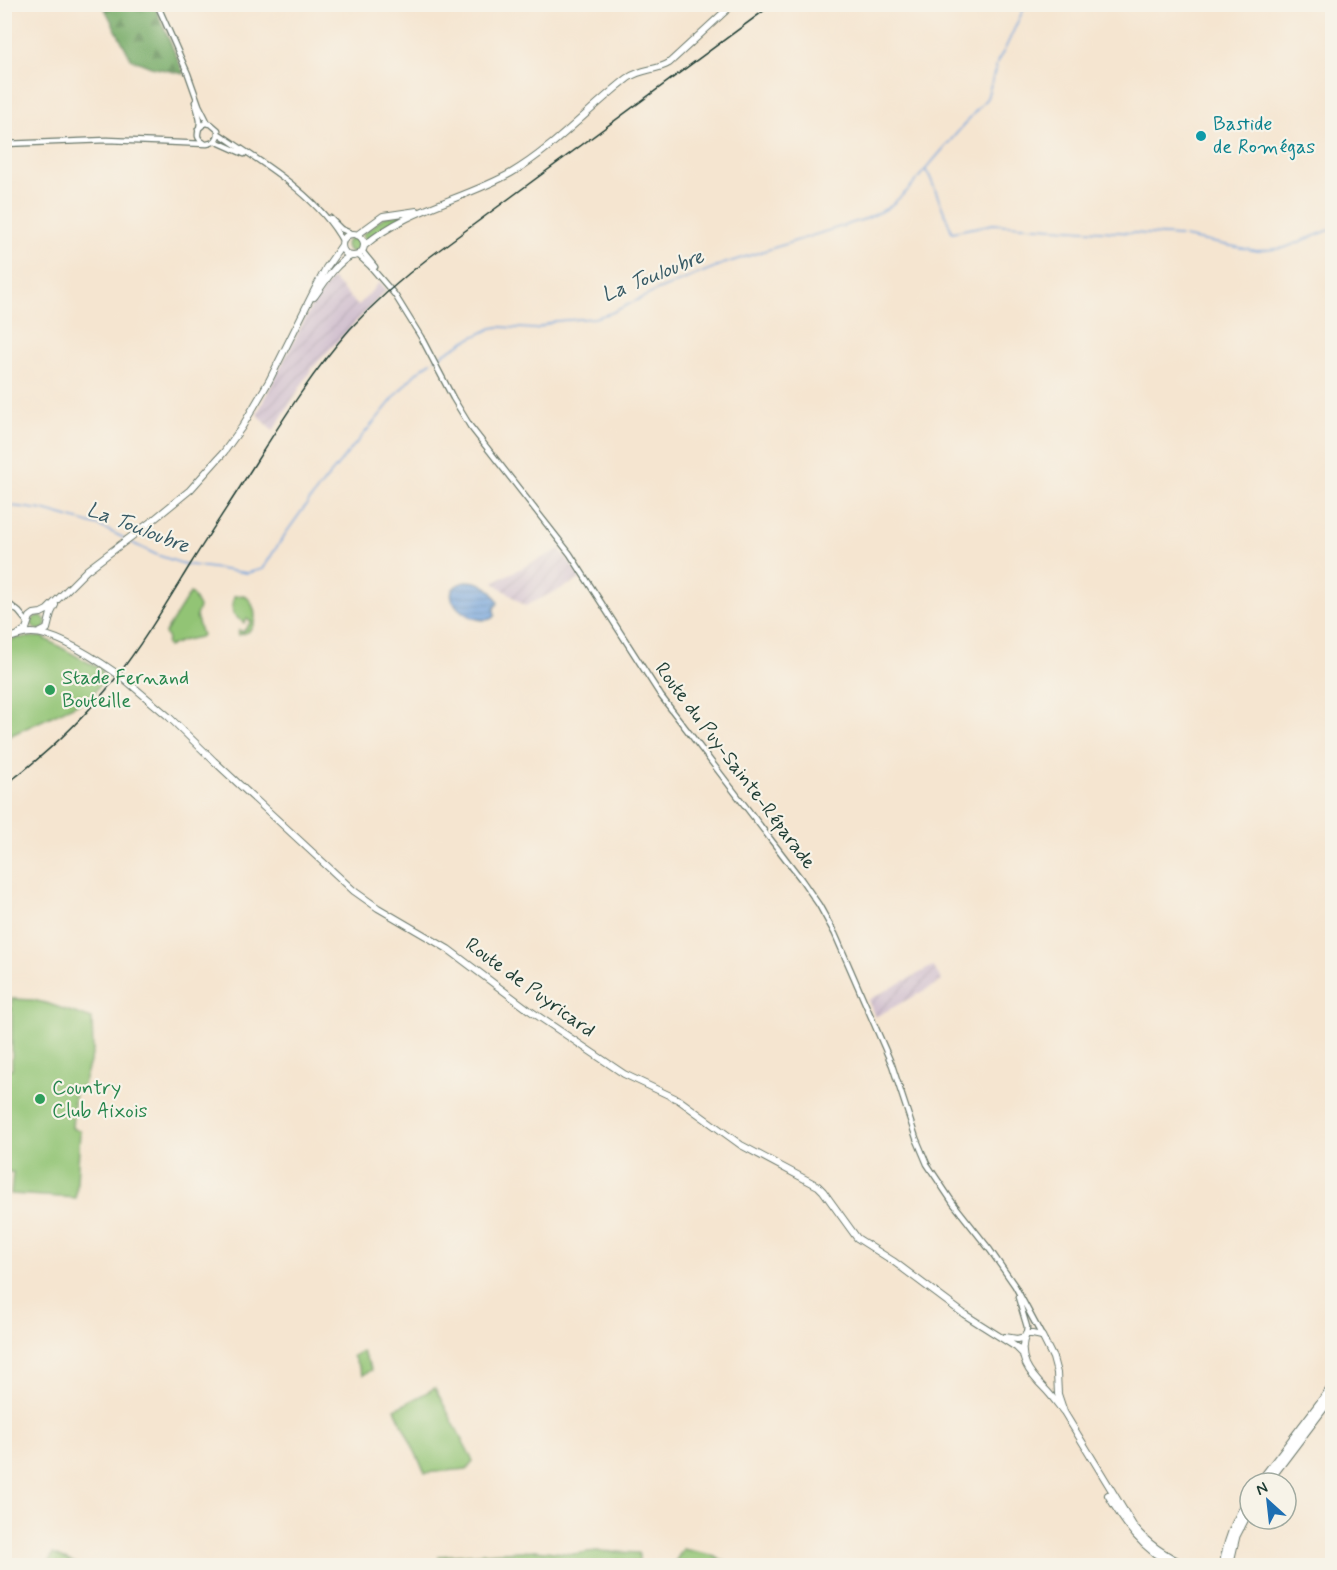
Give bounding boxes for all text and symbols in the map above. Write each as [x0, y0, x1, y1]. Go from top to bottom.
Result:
place label: Bastide de Romégas [1213, 111, 1315, 161]
marker: Bastide de Romégas [1194, 129, 1208, 143]
water label: La Touloubre [598, 242, 709, 309]
water label: La Touloubre [83, 496, 194, 561]
street label: Route du Puy-Sainte-Réparade [648, 657, 822, 875]
place label: Stade Fernand Bouteille [62, 665, 189, 715]
marker: Stade Fernand Bouteille [43, 683, 57, 697]
street label: Route de Puyricard [460, 932, 600, 1044]
place label: Country Club Aixois [52, 1075, 148, 1125]
marker: Country Club Aixois [33, 1092, 47, 1106]
north arrow [1238, 1471, 1298, 1531]
text: N [1252, 1477, 1271, 1501]

